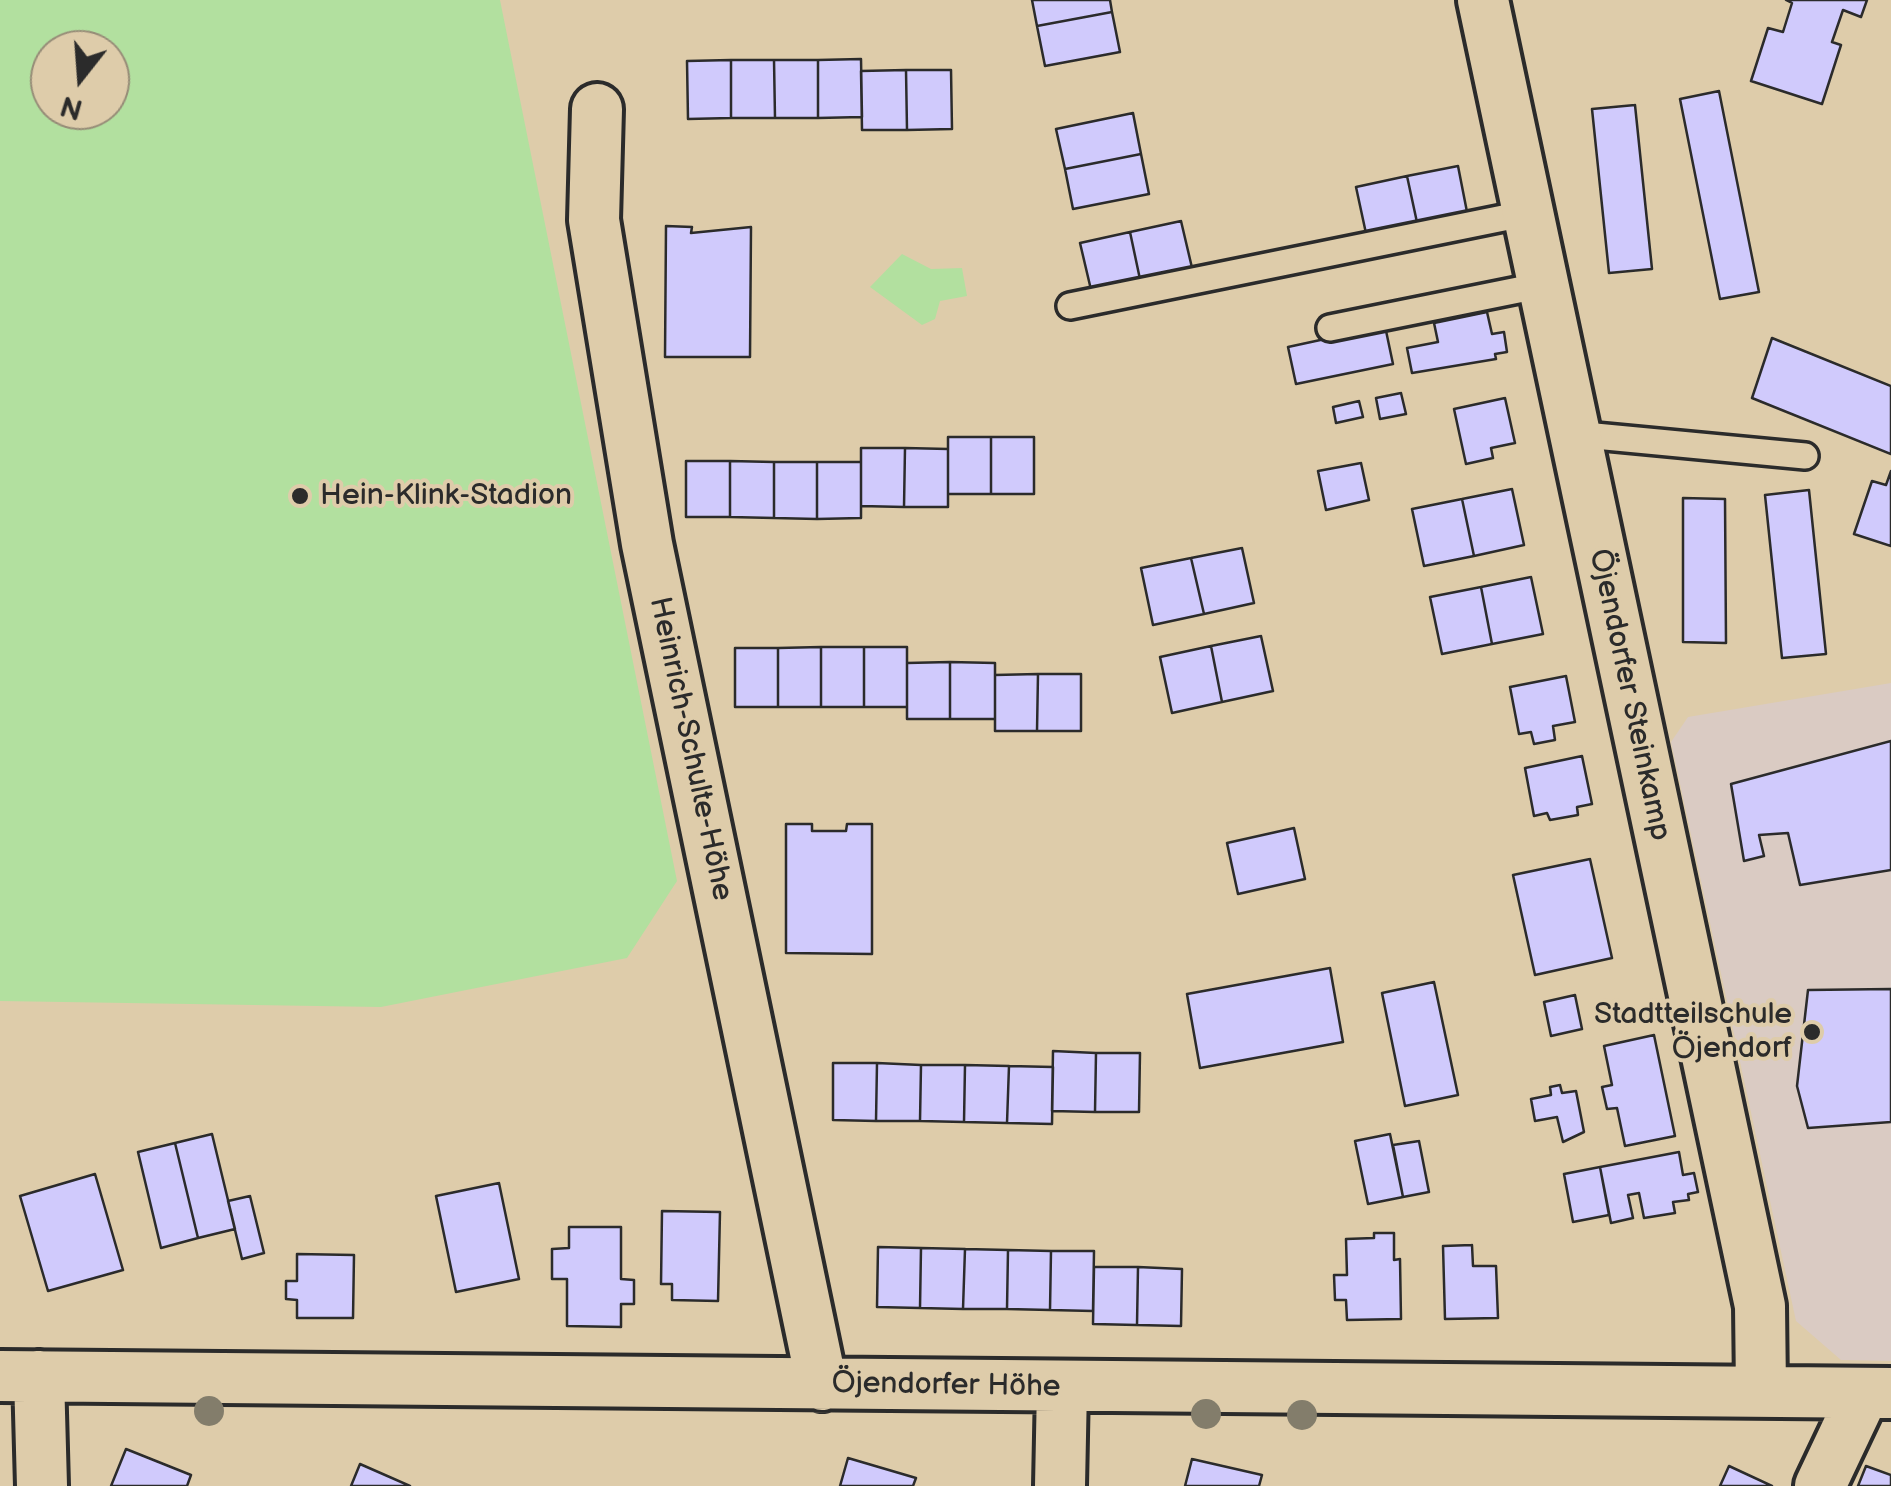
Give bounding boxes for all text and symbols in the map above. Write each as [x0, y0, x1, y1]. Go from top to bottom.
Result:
north arrow [30, 30, 130, 130]
text: N [57, 88, 87, 126]
place label: Hein-Klink-Stadion [320, 478, 572, 514]
marker: Hein-Klink-Stadion [289, 485, 311, 507]
street label: Öjendorfer Steinkamp [1580, 546, 1678, 844]
street label: Heinrich-Schulte-Höhe [640, 594, 740, 904]
place label: Stadtteilschule Öjendorf [1594, 997, 1792, 1068]
marker: Stadtteilschule Öjendorf [1801, 1021, 1823, 1043]
street label: Öjendorfer Höhe [831, 1366, 1061, 1406]

